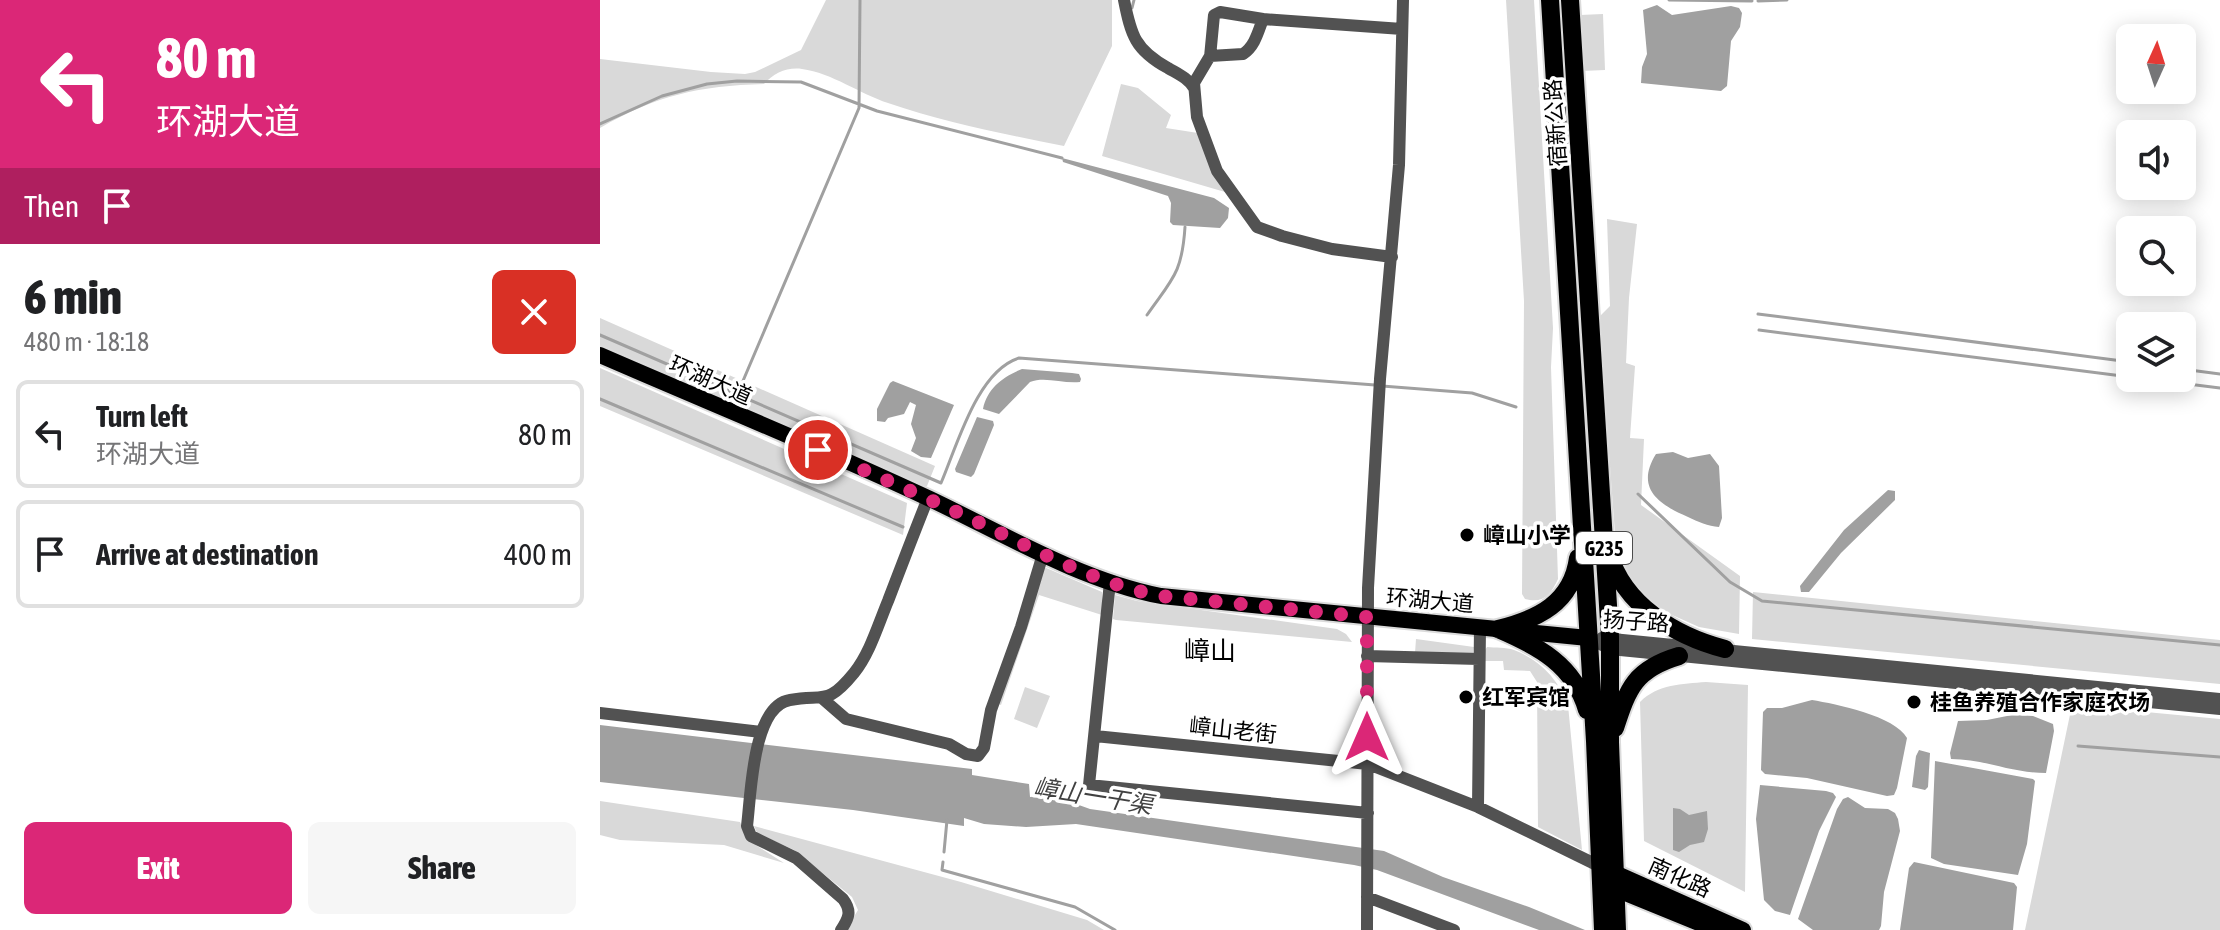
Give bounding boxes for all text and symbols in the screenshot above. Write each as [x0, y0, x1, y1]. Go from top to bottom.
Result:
north arrow [2116, 24, 2196, 104]
map controls [2116, 24, 2196, 392]
text: 80 m [156, 26, 257, 90]
icon: left [24, 32, 128, 136]
street label: 宿新公路 [1539, 78, 1571, 168]
text: 环湖大道 [156, 100, 300, 142]
button: sound [2116, 120, 2196, 200]
icon: arrive [95, 184, 139, 228]
text: Then [24, 189, 79, 223]
button: search [2116, 216, 2196, 296]
text: 6 min [24, 269, 122, 324]
button: close [492, 270, 576, 354]
button: layers [2116, 312, 2196, 392]
text: 480 m · 18:18 [24, 327, 149, 357]
street label: 环湖大道 [666, 350, 756, 410]
text: Turn left [96, 399, 188, 433]
icon: left [28, 412, 72, 456]
pin [784, 416, 852, 484]
text: 80 m [518, 417, 572, 451]
icon: arrive [796, 428, 840, 472]
text: 环湖大道 [96, 439, 200, 469]
place label: 嶂山小学 [1483, 522, 1571, 548]
marker: 嶂山小学 [1458, 526, 1476, 544]
icon: arrive [28, 532, 72, 576]
road number: G235 [1576, 532, 1632, 564]
text: Arrive at destination [96, 537, 318, 571]
text: 400 m [504, 537, 572, 571]
street label: 环湖大道 [1385, 583, 1475, 617]
street label: 扬子路 [1602, 606, 1670, 636]
district label: 嶂山 [1184, 636, 1236, 666]
place label: 红军宾馆 [1482, 684, 1570, 710]
marker: 红军宾馆 [1457, 688, 1475, 706]
place label: 桂鱼养殖合作家庭农场 [1930, 689, 2150, 715]
marker: 桂鱼养殖合作家庭农场 [1905, 693, 1923, 711]
position arrow [1325, 695, 1409, 779]
street label: 嶂山老街 [1188, 712, 1278, 748]
water label: 嶂山一干渠 [1032, 773, 1157, 819]
button: Exit [24, 822, 292, 914]
button: Share [308, 822, 576, 914]
street label: 南化路 [1645, 852, 1715, 902]

